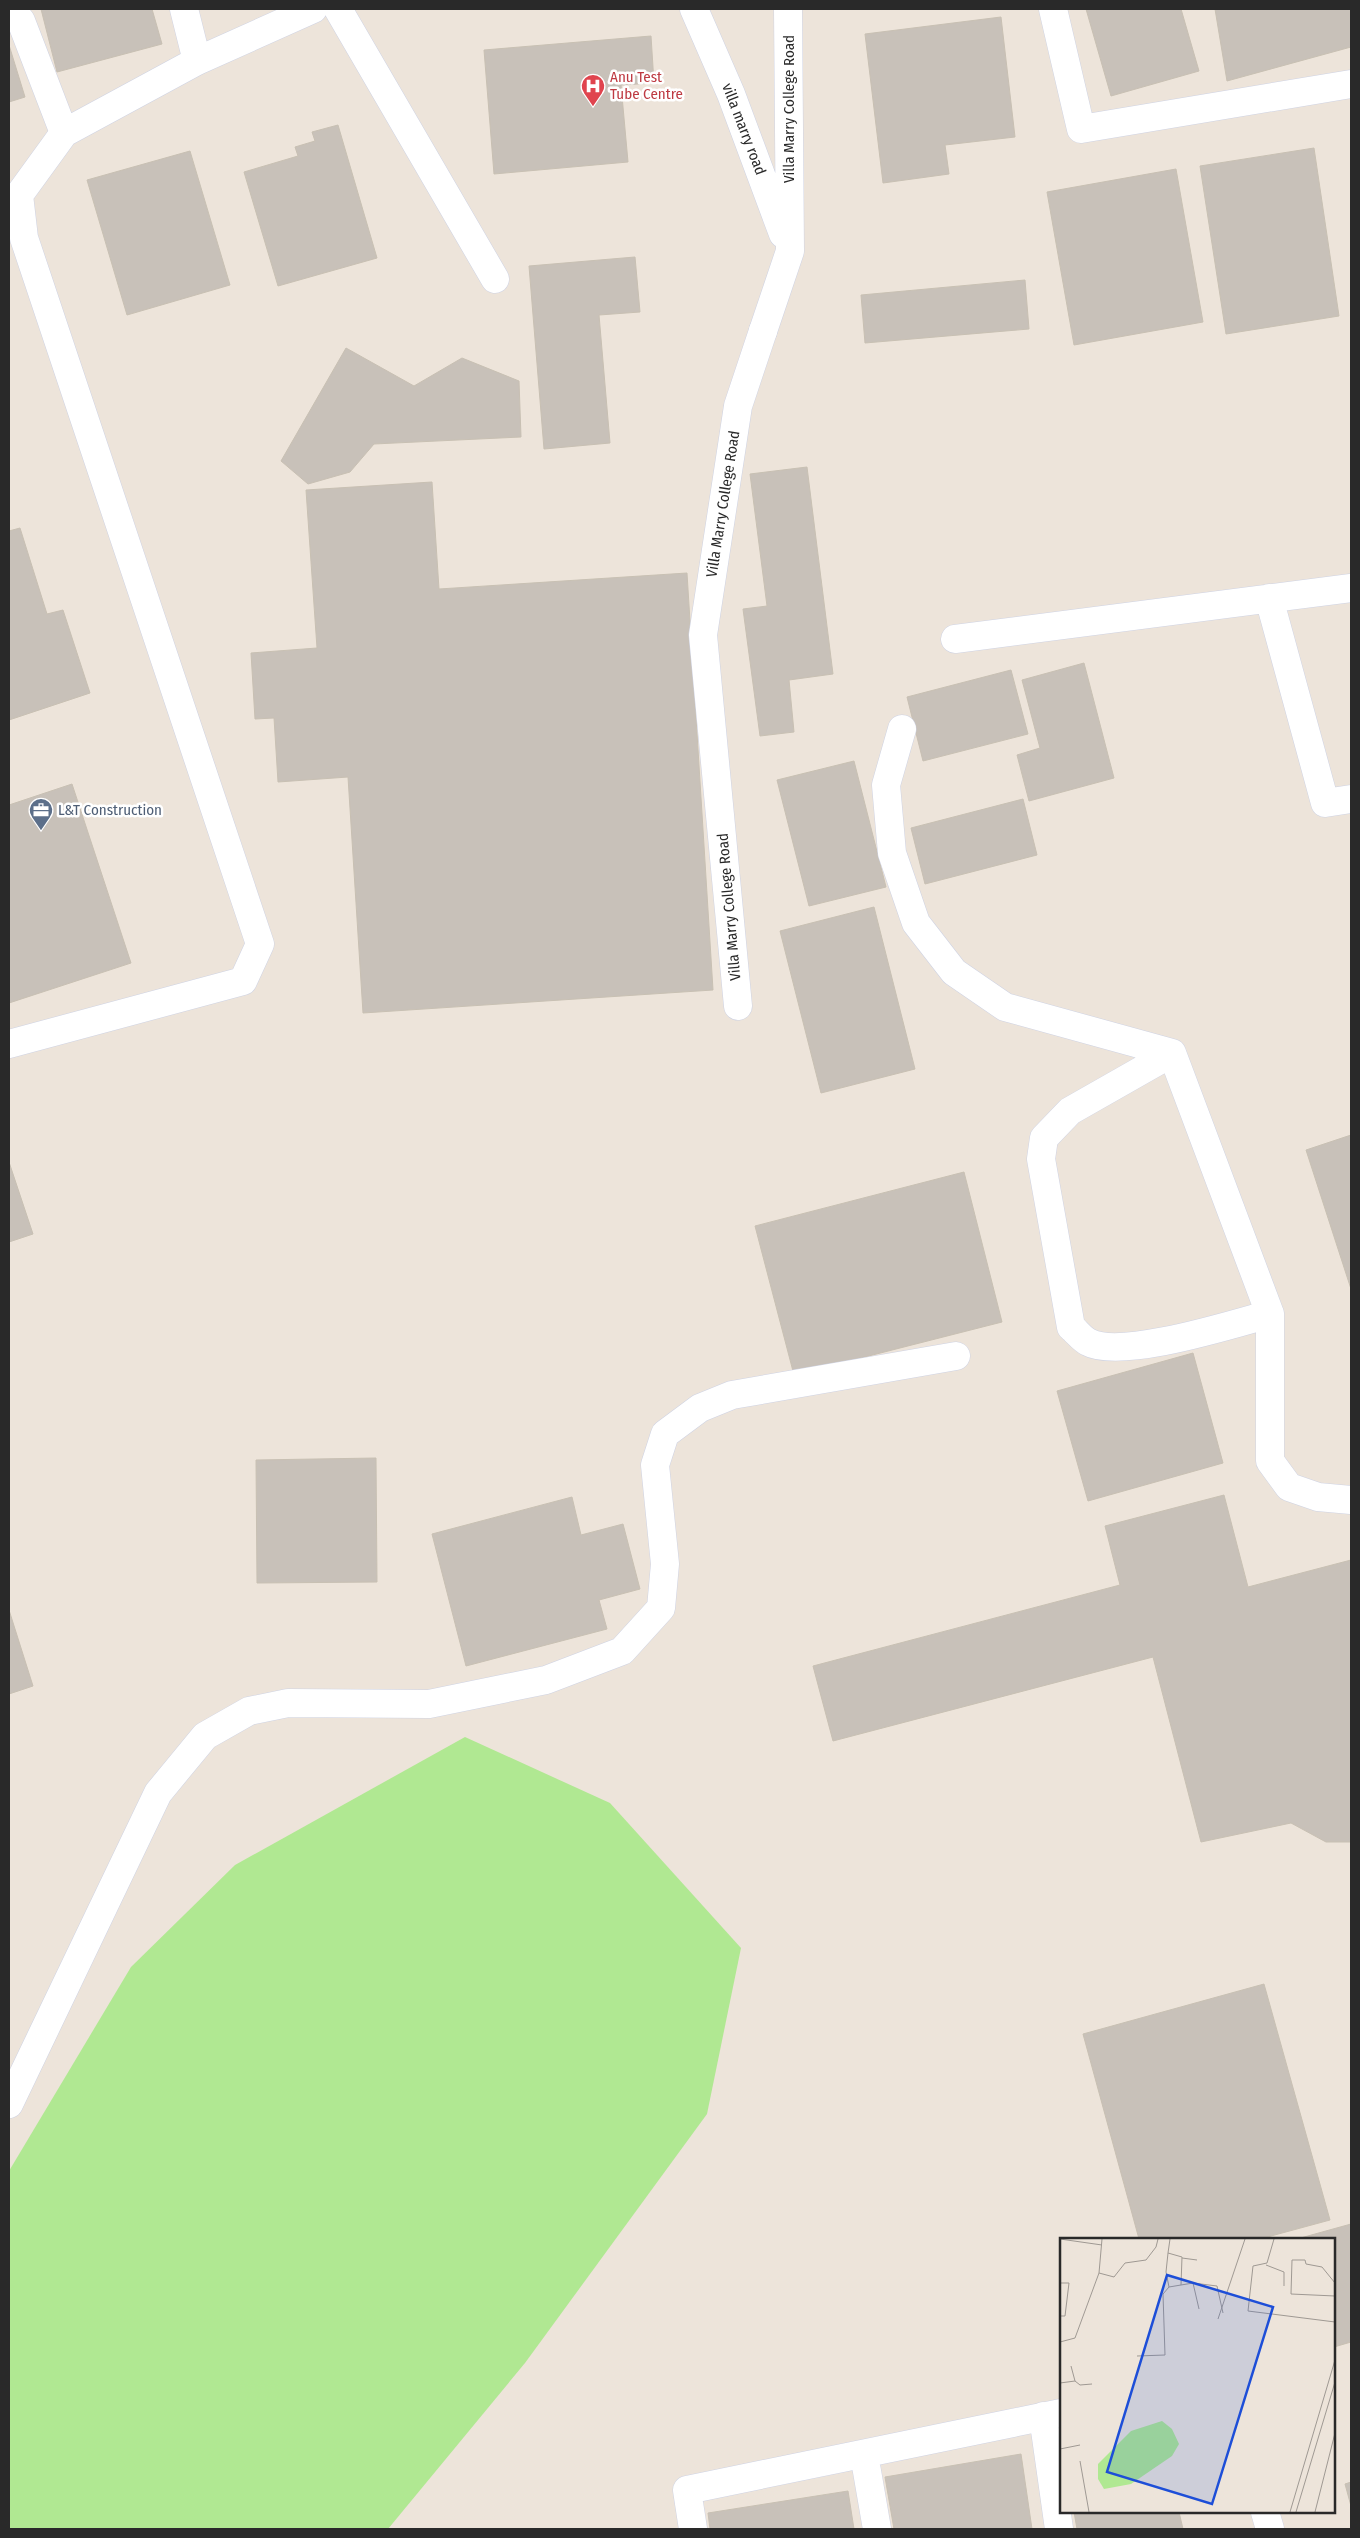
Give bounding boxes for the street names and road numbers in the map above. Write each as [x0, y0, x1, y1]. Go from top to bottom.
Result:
street label: Villa Marry College Road [780, 35, 798, 183]
street label: villa marry road [718, 81, 770, 177]
street label: Villa Marry College Road [703, 429, 743, 579]
street label: Villa Marry College Road [714, 832, 744, 982]

